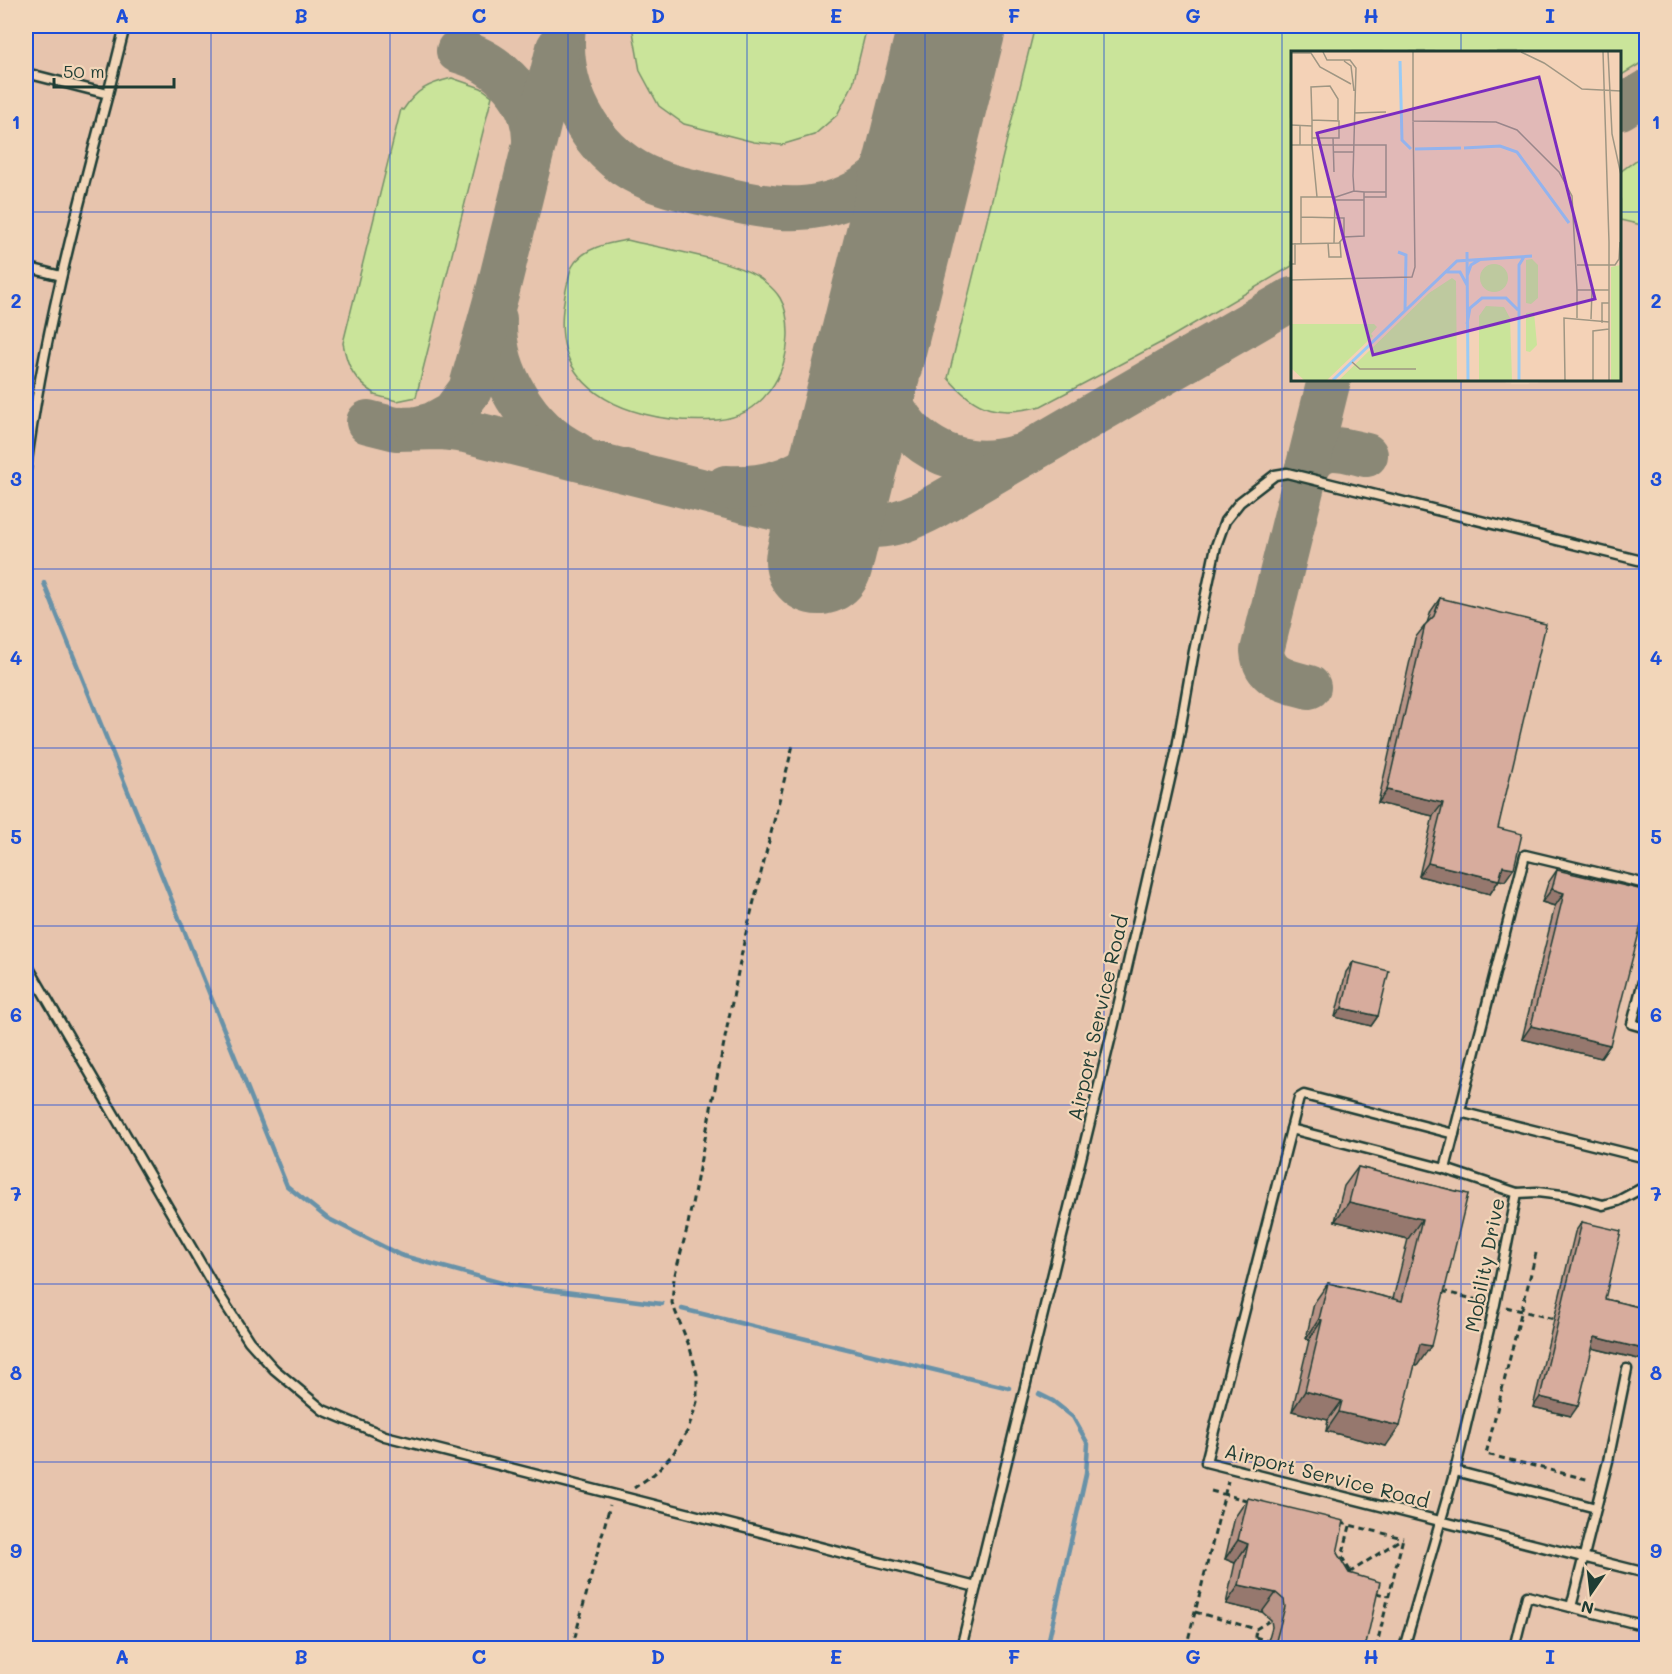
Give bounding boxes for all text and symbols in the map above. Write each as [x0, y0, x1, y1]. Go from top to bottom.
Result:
text: A [115, 2, 129, 28]
text: B [294, 2, 308, 28]
text: C [472, 2, 487, 28]
text: D [651, 2, 665, 28]
text: E [830, 2, 842, 28]
text: F [1008, 2, 1021, 28]
text: G [1185, 2, 1201, 28]
text: H [1363, 2, 1379, 28]
text: I [1545, 2, 1555, 28]
scale bar [54, 51, 174, 89]
inset map [1291, 51, 1621, 381]
text: 50 m [63, 59, 105, 83]
text: 1 [12, 108, 20, 134]
text: 1 [1652, 108, 1660, 134]
text: 2 [10, 287, 22, 313]
text: 2 [1650, 287, 1662, 313]
text: 3 [10, 465, 22, 491]
text: 3 [1650, 465, 1662, 491]
text: 4 [10, 644, 23, 670]
text: 4 [1650, 644, 1663, 670]
text: 5 [10, 823, 22, 849]
text: 5 [1650, 823, 1662, 849]
street label: Airport Service Road [1061, 912, 1133, 1123]
text: 6 [10, 1001, 22, 1027]
text: 6 [1650, 1001, 1662, 1027]
text: 7 [10, 1180, 22, 1206]
text: 7 [1650, 1180, 1662, 1206]
street label: Mobility Drive [1458, 1195, 1510, 1334]
text: 8 [10, 1359, 22, 1385]
text: 8 [1650, 1359, 1662, 1385]
street label: Airport Service Road [1222, 1437, 1432, 1513]
text: 9 [10, 1537, 22, 1563]
text: 9 [1650, 1537, 1662, 1563]
north arrow [1561, 1563, 1621, 1623]
text: N [1579, 1596, 1596, 1620]
text: A [115, 1643, 129, 1669]
text: B [294, 1643, 308, 1669]
text: C [472, 1643, 487, 1669]
text: D [651, 1643, 665, 1669]
text: E [830, 1643, 842, 1669]
text: F [1008, 1643, 1021, 1669]
text: G [1185, 1643, 1201, 1669]
text: H [1363, 1643, 1379, 1669]
text: I [1545, 1643, 1555, 1669]

